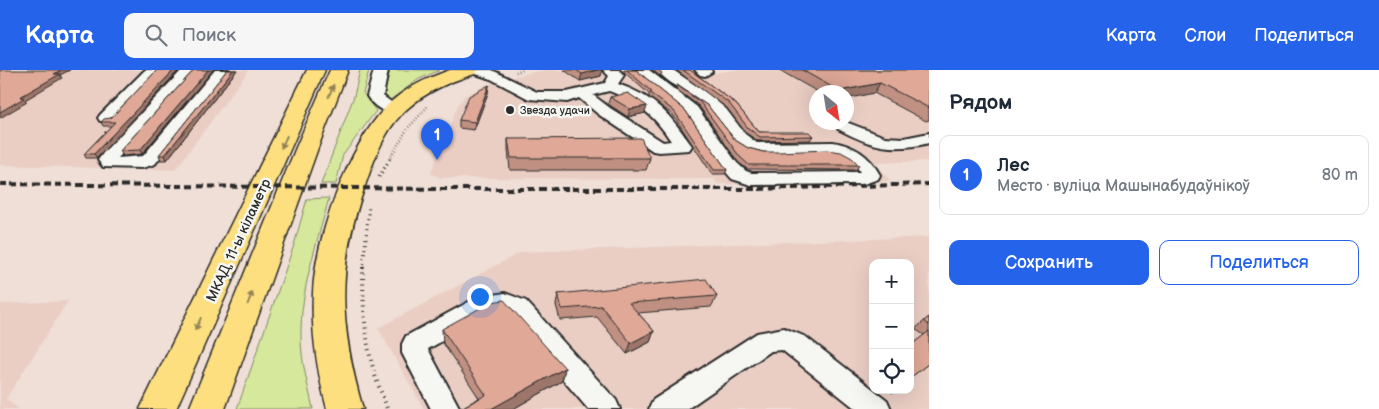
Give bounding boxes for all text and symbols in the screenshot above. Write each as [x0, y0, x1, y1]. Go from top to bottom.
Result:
search box [124, 13, 474, 58]
text: Карта [25, 21, 94, 50]
icon: search [142, 21, 170, 49]
text: Поиск [182, 24, 236, 47]
text: Карта [1106, 25, 1156, 46]
text: Слои [1184, 25, 1226, 46]
text: Поделиться [1254, 25, 1354, 46]
one-way arrow [327, 84, 335, 98]
north arrow [809, 85, 854, 130]
text: Рядом [949, 90, 1012, 115]
marker: Звезда удачи [504, 104, 516, 116]
place label: Звезда удачи [520, 104, 590, 117]
pin: 1 [421, 119, 453, 160]
one-way arrow [280, 135, 288, 149]
text: Лес [997, 154, 1030, 177]
text: 1 [963, 166, 969, 185]
text: 80 m [1322, 166, 1358, 185]
street label: МКАД, 11-ы кіламетр [202, 176, 274, 304]
text: Место · вуліца Машынабудаўнікоў [997, 177, 1250, 196]
button: Сохранить [949, 240, 1149, 285]
button: Поделиться [1159, 240, 1359, 285]
map controls [869, 259, 914, 394]
button: + [869, 259, 914, 304]
your location [467, 284, 493, 310]
one-way arrow [247, 291, 254, 306]
button: − [869, 304, 914, 349]
one-way arrow [194, 317, 202, 331]
button: locate [869, 349, 914, 394]

